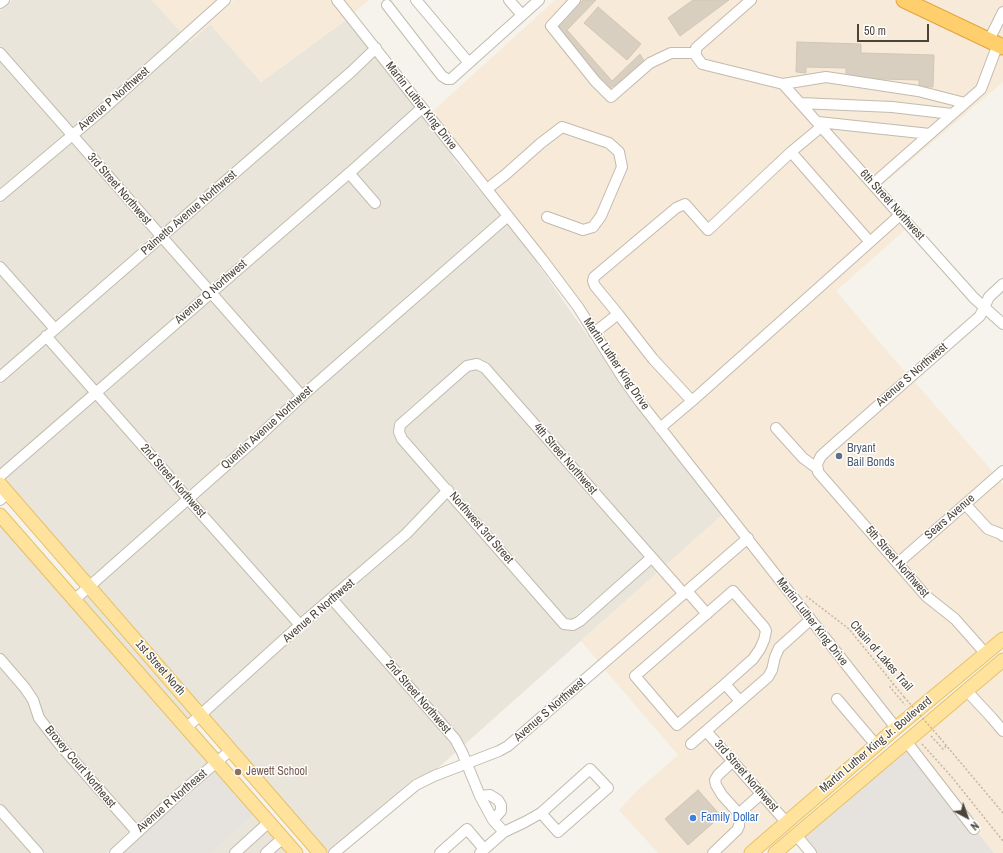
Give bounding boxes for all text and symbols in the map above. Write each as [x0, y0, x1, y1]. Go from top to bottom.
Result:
scale bar [859, 16, 931, 42]
text: 50 m [864, 23, 886, 39]
street label: Martin Luther King Drive [382, 59, 460, 153]
street label: Avenue P Northwest [75, 64, 153, 134]
street label: 3rd Street Northwest [84, 150, 154, 228]
street label: 6th Street Northwest [857, 167, 927, 243]
street label: Palmetto Avenue Northwest [138, 168, 240, 258]
street label: Avenue Q Northwest [172, 257, 250, 327]
street label: Martin Luther King Drive [580, 315, 652, 413]
street label: Avenue S Northwest [873, 340, 951, 410]
street label: Quentin Avenue Northwest [218, 383, 316, 473]
street label: 4th Street Northwest [530, 420, 600, 498]
street label: 2nd Street Northwest [137, 441, 209, 521]
place label: Bryant Bail Bonds [847, 442, 895, 470]
marker: Bryant Bail Bonds [834, 451, 844, 461]
street label: Northwest 3rd Street [446, 489, 516, 567]
street label: Sears Avenue [922, 491, 978, 543]
street label: 5th Street Northwest [862, 523, 932, 601]
street label: Martin Luther King Drive [773, 575, 851, 669]
street label: Avenue R Northwest [280, 576, 358, 646]
street label: Chain of Lakes Trail [847, 618, 915, 694]
street label: 1st Street North [132, 637, 188, 699]
street label: 2nd Street Northwest [382, 657, 454, 737]
street label: Avenue S Northwest [511, 675, 589, 745]
street label: Martin Luther King Jr. Boulevard [817, 694, 935, 796]
street label: Broxey Court Northeast [41, 723, 119, 811]
street label: 3rd Street Northwest [711, 737, 781, 815]
place label: Jewett School [246, 765, 307, 779]
street label: Avenue R Northeast [134, 767, 210, 835]
marker: Jewett School [233, 767, 243, 777]
north arrow [947, 797, 987, 837]
place label: Family Dollar [701, 811, 758, 825]
marker: Family Dollar [688, 813, 698, 823]
text: N [968, 819, 982, 833]

